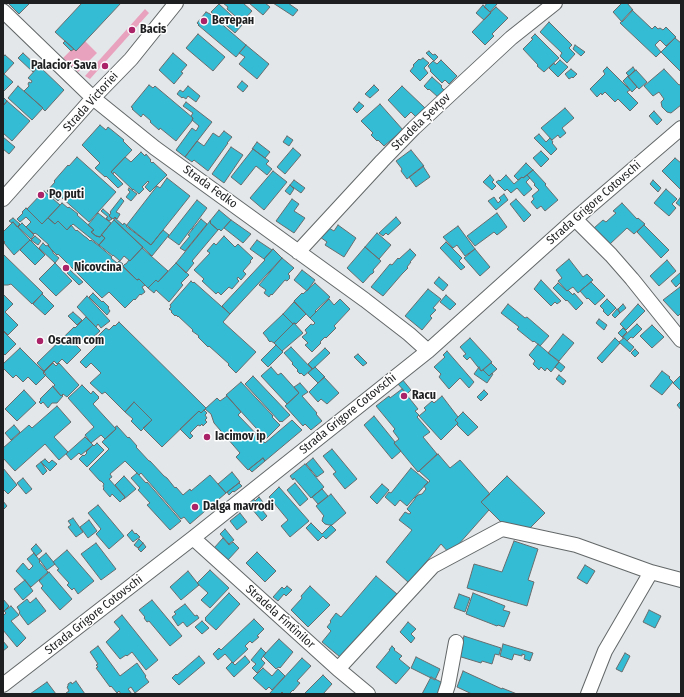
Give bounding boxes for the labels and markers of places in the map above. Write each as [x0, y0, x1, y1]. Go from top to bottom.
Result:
place label: Ветеран [212, 14, 254, 28]
marker: Ветеран [199, 16, 209, 26]
place label: Bacis [140, 23, 166, 37]
marker: Bacis [127, 25, 137, 35]
place label: Palacior Sava [31, 59, 97, 73]
marker: Palacior Sava [100, 61, 110, 71]
place label: Po puti [49, 188, 84, 202]
marker: Po puti [36, 190, 46, 200]
place label: Nicovcina [74, 261, 122, 275]
marker: Nicovcina [61, 263, 71, 273]
place label: Oscam com [48, 334, 104, 348]
marker: Oscam com [35, 336, 45, 346]
place label: Racu [412, 389, 436, 403]
marker: Racu [399, 391, 409, 401]
place label: Iacimov ip [215, 430, 266, 444]
marker: Iacimov ip [202, 432, 212, 442]
place label: Dalga mavrodi [203, 500, 274, 514]
marker: Dalga mavrodi [190, 502, 200, 512]

